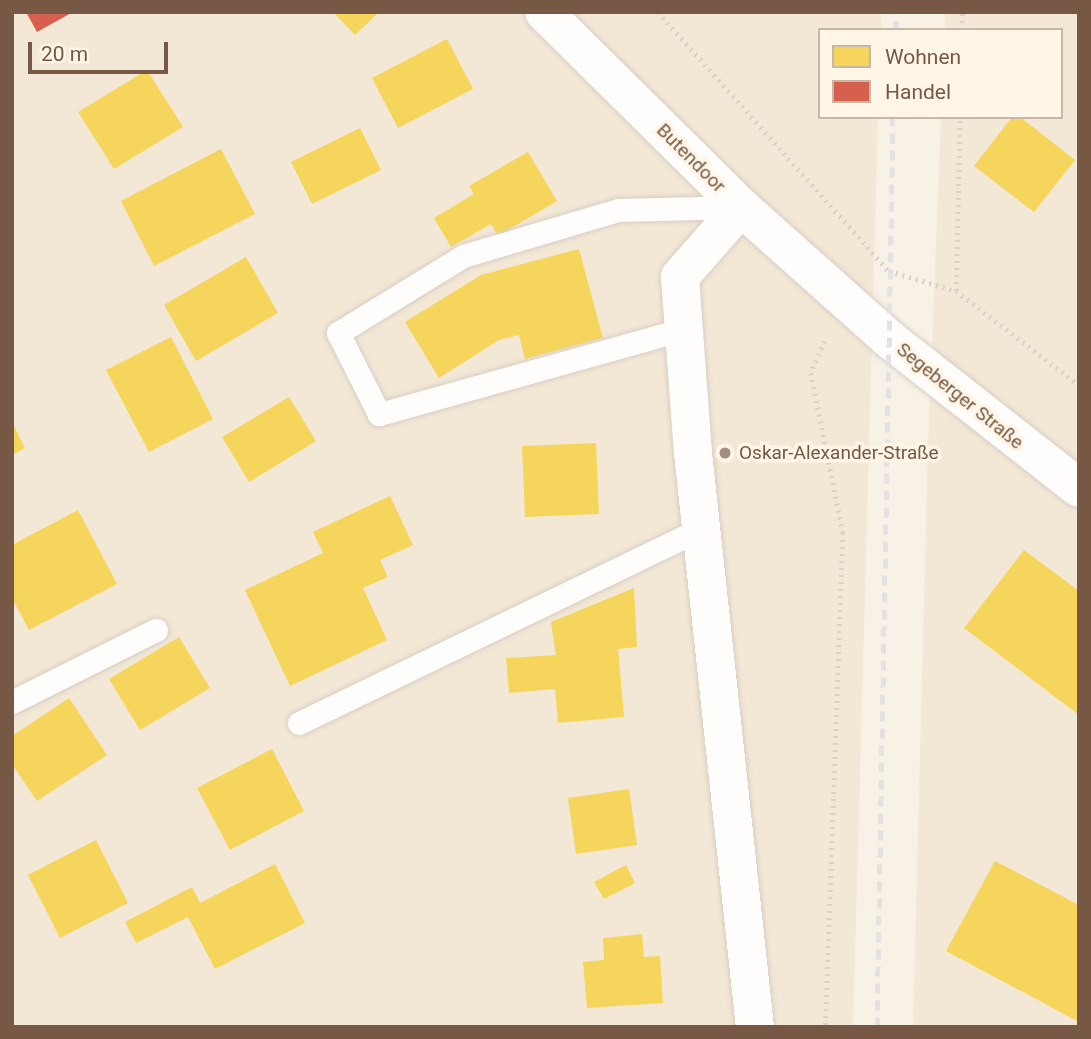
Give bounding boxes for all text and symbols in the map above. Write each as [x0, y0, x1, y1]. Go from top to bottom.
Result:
scale bar [32, 28, 172, 72]
legend [818, 28, 1063, 119]
text: 20 m [41, 42, 88, 66]
text: Wohnen [885, 45, 961, 69]
text: Handel [885, 80, 951, 104]
street label: Butendoor [652, 119, 730, 197]
street label: Segeberger Straße [892, 338, 1028, 454]
place label: Oskar-Alexander-Straße [739, 442, 939, 464]
marker: Oskar-Alexander-Straße [717, 445, 733, 461]

